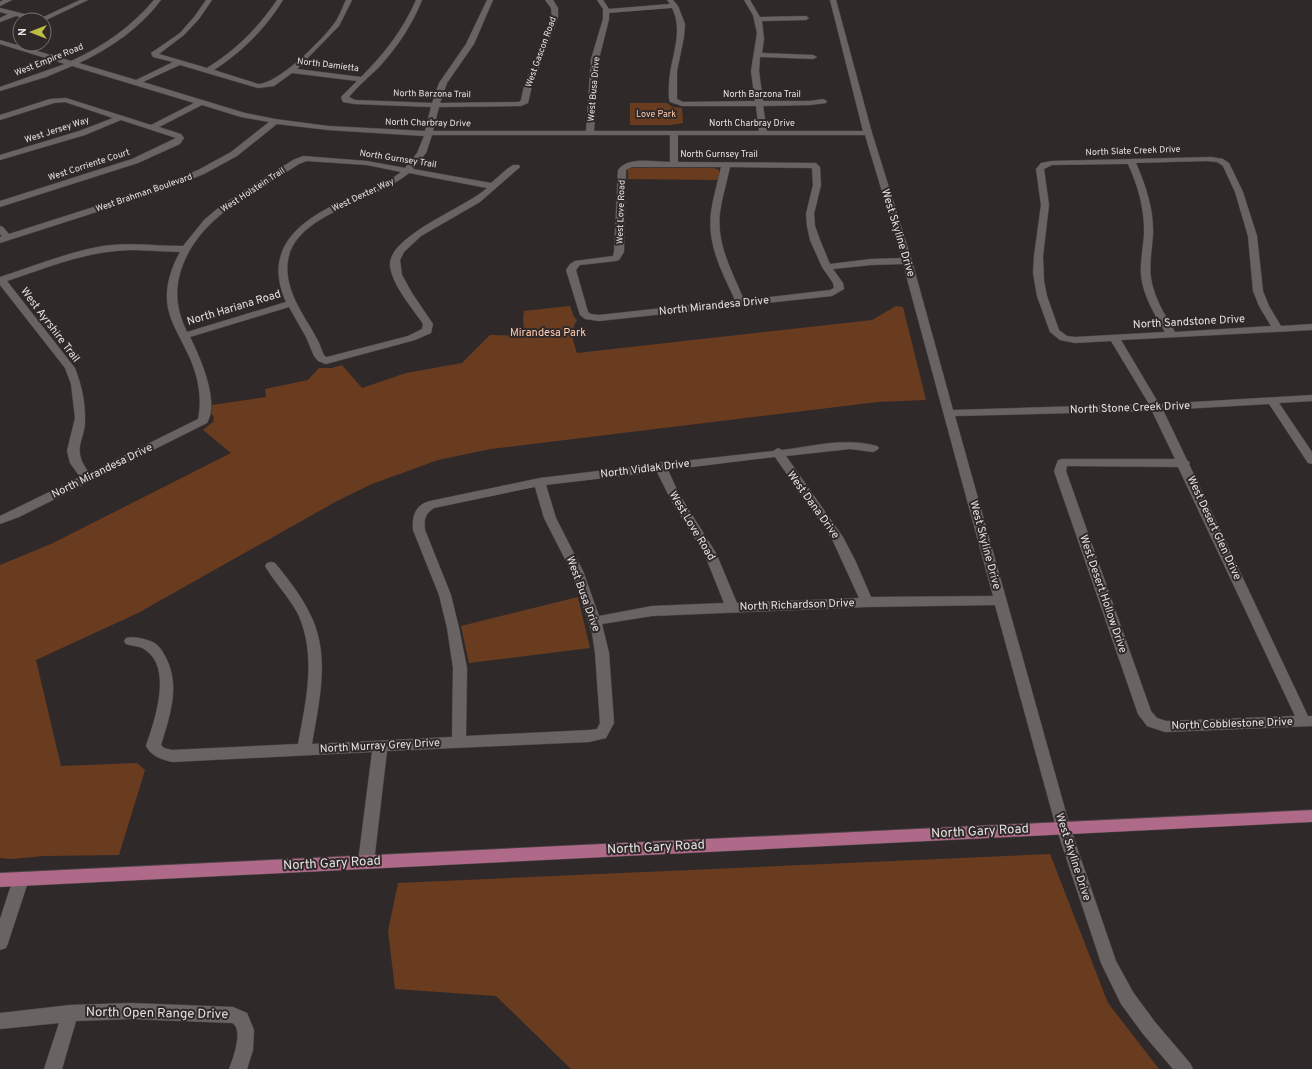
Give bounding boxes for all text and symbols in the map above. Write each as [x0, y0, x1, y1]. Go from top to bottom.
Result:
north arrow [12, 12, 52, 52]
street label: West Gascon Road [523, 15, 559, 89]
text: N [16, 28, 30, 36]
street label: West Empire Road [13, 41, 85, 79]
street label: North Damietta [296, 56, 360, 74]
street label: West Busa Drive [586, 56, 602, 122]
street label: North Barzona Trail [393, 88, 471, 100]
street label: North Barzona Trail [723, 89, 801, 100]
park label: Love Park [636, 109, 676, 120]
street label: West Jersey Way [23, 114, 91, 146]
street label: North Charbray Drive [385, 117, 471, 129]
street label: North Charbray Drive [709, 118, 795, 129]
street label: North Slate Creek Drive [1085, 144, 1181, 158]
street label: West Corriente Court [47, 147, 131, 183]
street label: North Gurnsey Trail [359, 147, 437, 171]
street label: North Gurnsey Trail [680, 149, 758, 160]
street label: West Holstein Trail [219, 165, 287, 215]
street label: West Brahman Boulevard [94, 171, 194, 215]
street label: West Dexter Way [330, 176, 396, 214]
street label: West Love Road [614, 180, 628, 244]
street label: West Skyline Drive [878, 187, 918, 279]
street label: West Ayrshire Trail [17, 285, 83, 365]
street label: North Hariana Road [185, 287, 283, 329]
street label: North Mirandesa Drive [658, 293, 770, 319]
street label: North Sandstone Drive [1133, 312, 1245, 332]
park label: Mirandesa Park [510, 326, 586, 340]
street label: North Stone Creek Drive [1070, 399, 1190, 417]
street label: North Mirandesa Drive [49, 440, 155, 502]
street label: North Vidlak Drive [600, 457, 691, 481]
street label: West Dana Drive [784, 468, 842, 542]
street label: West Desert Glen Drive [1184, 474, 1244, 582]
street label: West Love Road [666, 489, 718, 563]
street label: West Skyline Drive [966, 499, 1004, 591]
street label: West Desert Hollow Drive [1076, 533, 1130, 655]
street label: West Busa Drive [563, 554, 603, 634]
street label: North Richardson Drive [739, 596, 855, 614]
street label: North Cobblestone Drive [1171, 715, 1293, 733]
street label: North Murray Grey Drive [320, 736, 441, 756]
street label: West Skyline Drive [1052, 811, 1094, 903]
street label: North Gary Road [931, 821, 1029, 843]
street label: North Gary Road [607, 837, 705, 859]
street label: North Gary Road [283, 853, 381, 875]
street label: North Open Range Drive [86, 1005, 228, 1023]

